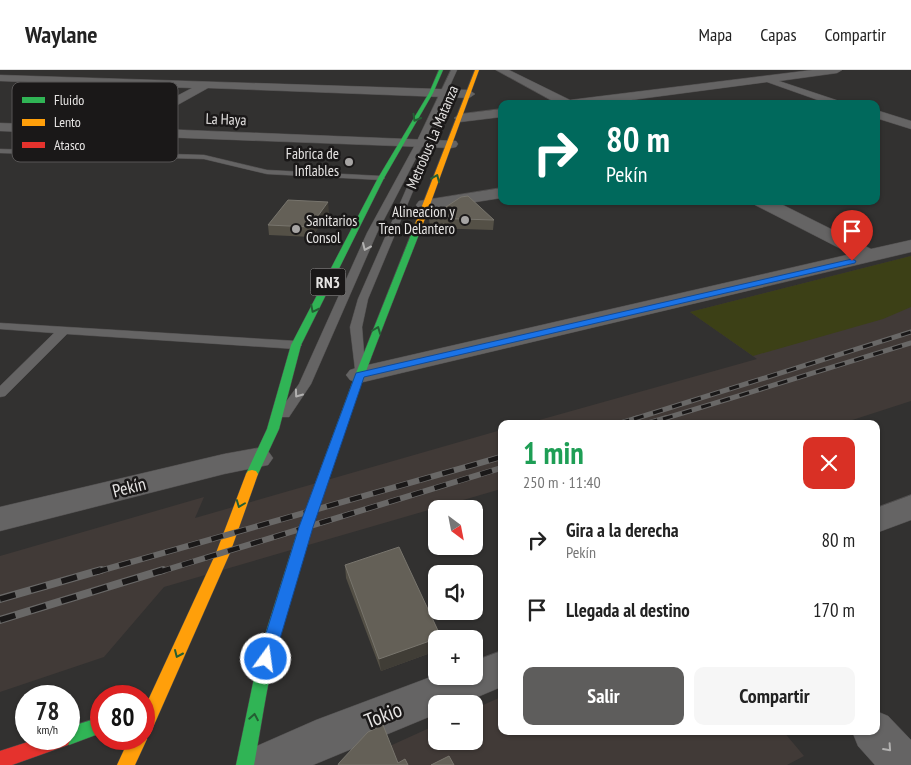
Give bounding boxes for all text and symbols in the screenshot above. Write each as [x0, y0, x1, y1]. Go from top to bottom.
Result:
text: Waylane [25, 19, 98, 50]
text: Mapa [699, 23, 732, 46]
text: Capas [760, 23, 797, 46]
text: Compartir [825, 23, 886, 46]
legend [12, 82, 178, 162]
street label: Metrobus La Matanza [402, 82, 462, 192]
text: Fluido [54, 91, 84, 109]
street label: La Haya [205, 109, 247, 129]
one-way arrow [413, 112, 423, 121]
text: Lento [54, 113, 81, 131]
text: 80 m [606, 116, 670, 162]
icon: right [523, 120, 588, 185]
text: Atasco [54, 136, 85, 154]
place label: Fabrica de Inflables [286, 144, 339, 180]
marker: Fabrica de Inflables [343, 156, 355, 168]
text: Pekín [606, 160, 647, 188]
one-way arrow [430, 174, 440, 183]
place label: Alineacion y Tren Delantero [379, 202, 455, 238]
pin [831, 210, 873, 261]
place label: Sanitarios Consol [306, 211, 357, 247]
marker: Alineacion y Tren Delantero [459, 214, 471, 226]
icon: arrive [838, 217, 866, 245]
marker: Sanitarios Consol [290, 223, 302, 235]
one-way arrow [361, 242, 372, 251]
road number: RN3 [310, 268, 346, 296]
one-way arrow [310, 304, 320, 313]
one-way arrow [371, 326, 381, 334]
one-way arrow [295, 388, 304, 398]
text: 1 min [523, 433, 584, 472]
button: close [803, 437, 855, 489]
street label: Pekín [110, 472, 148, 502]
text: 250 m · 11:40 [523, 472, 601, 492]
one-way arrow [236, 499, 247, 508]
north arrow [428, 500, 482, 555]
map controls [428, 500, 483, 750]
text: Gira a la derecha [566, 518, 679, 542]
icon: right [523, 526, 551, 554]
text: 80 m [822, 528, 855, 552]
text: Pekín [566, 542, 596, 562]
button: sound [428, 565, 483, 620]
icon: arrive [523, 596, 551, 624]
text: Llegada al destino [566, 598, 690, 622]
text: 170 m [813, 598, 855, 622]
button: + [428, 630, 483, 685]
position arrow [239, 632, 291, 684]
one-way arrow [173, 649, 184, 658]
button: Salir [523, 667, 684, 725]
button: Compartir [694, 667, 855, 725]
speed limit sign: 80 [90, 685, 155, 750]
text: 78 [36, 695, 59, 727]
button: − [428, 695, 483, 750]
street label: Tokio [360, 696, 406, 734]
one-way arrow [248, 713, 258, 721]
text: km/h [37, 722, 58, 737]
one-way arrow [882, 743, 891, 752]

